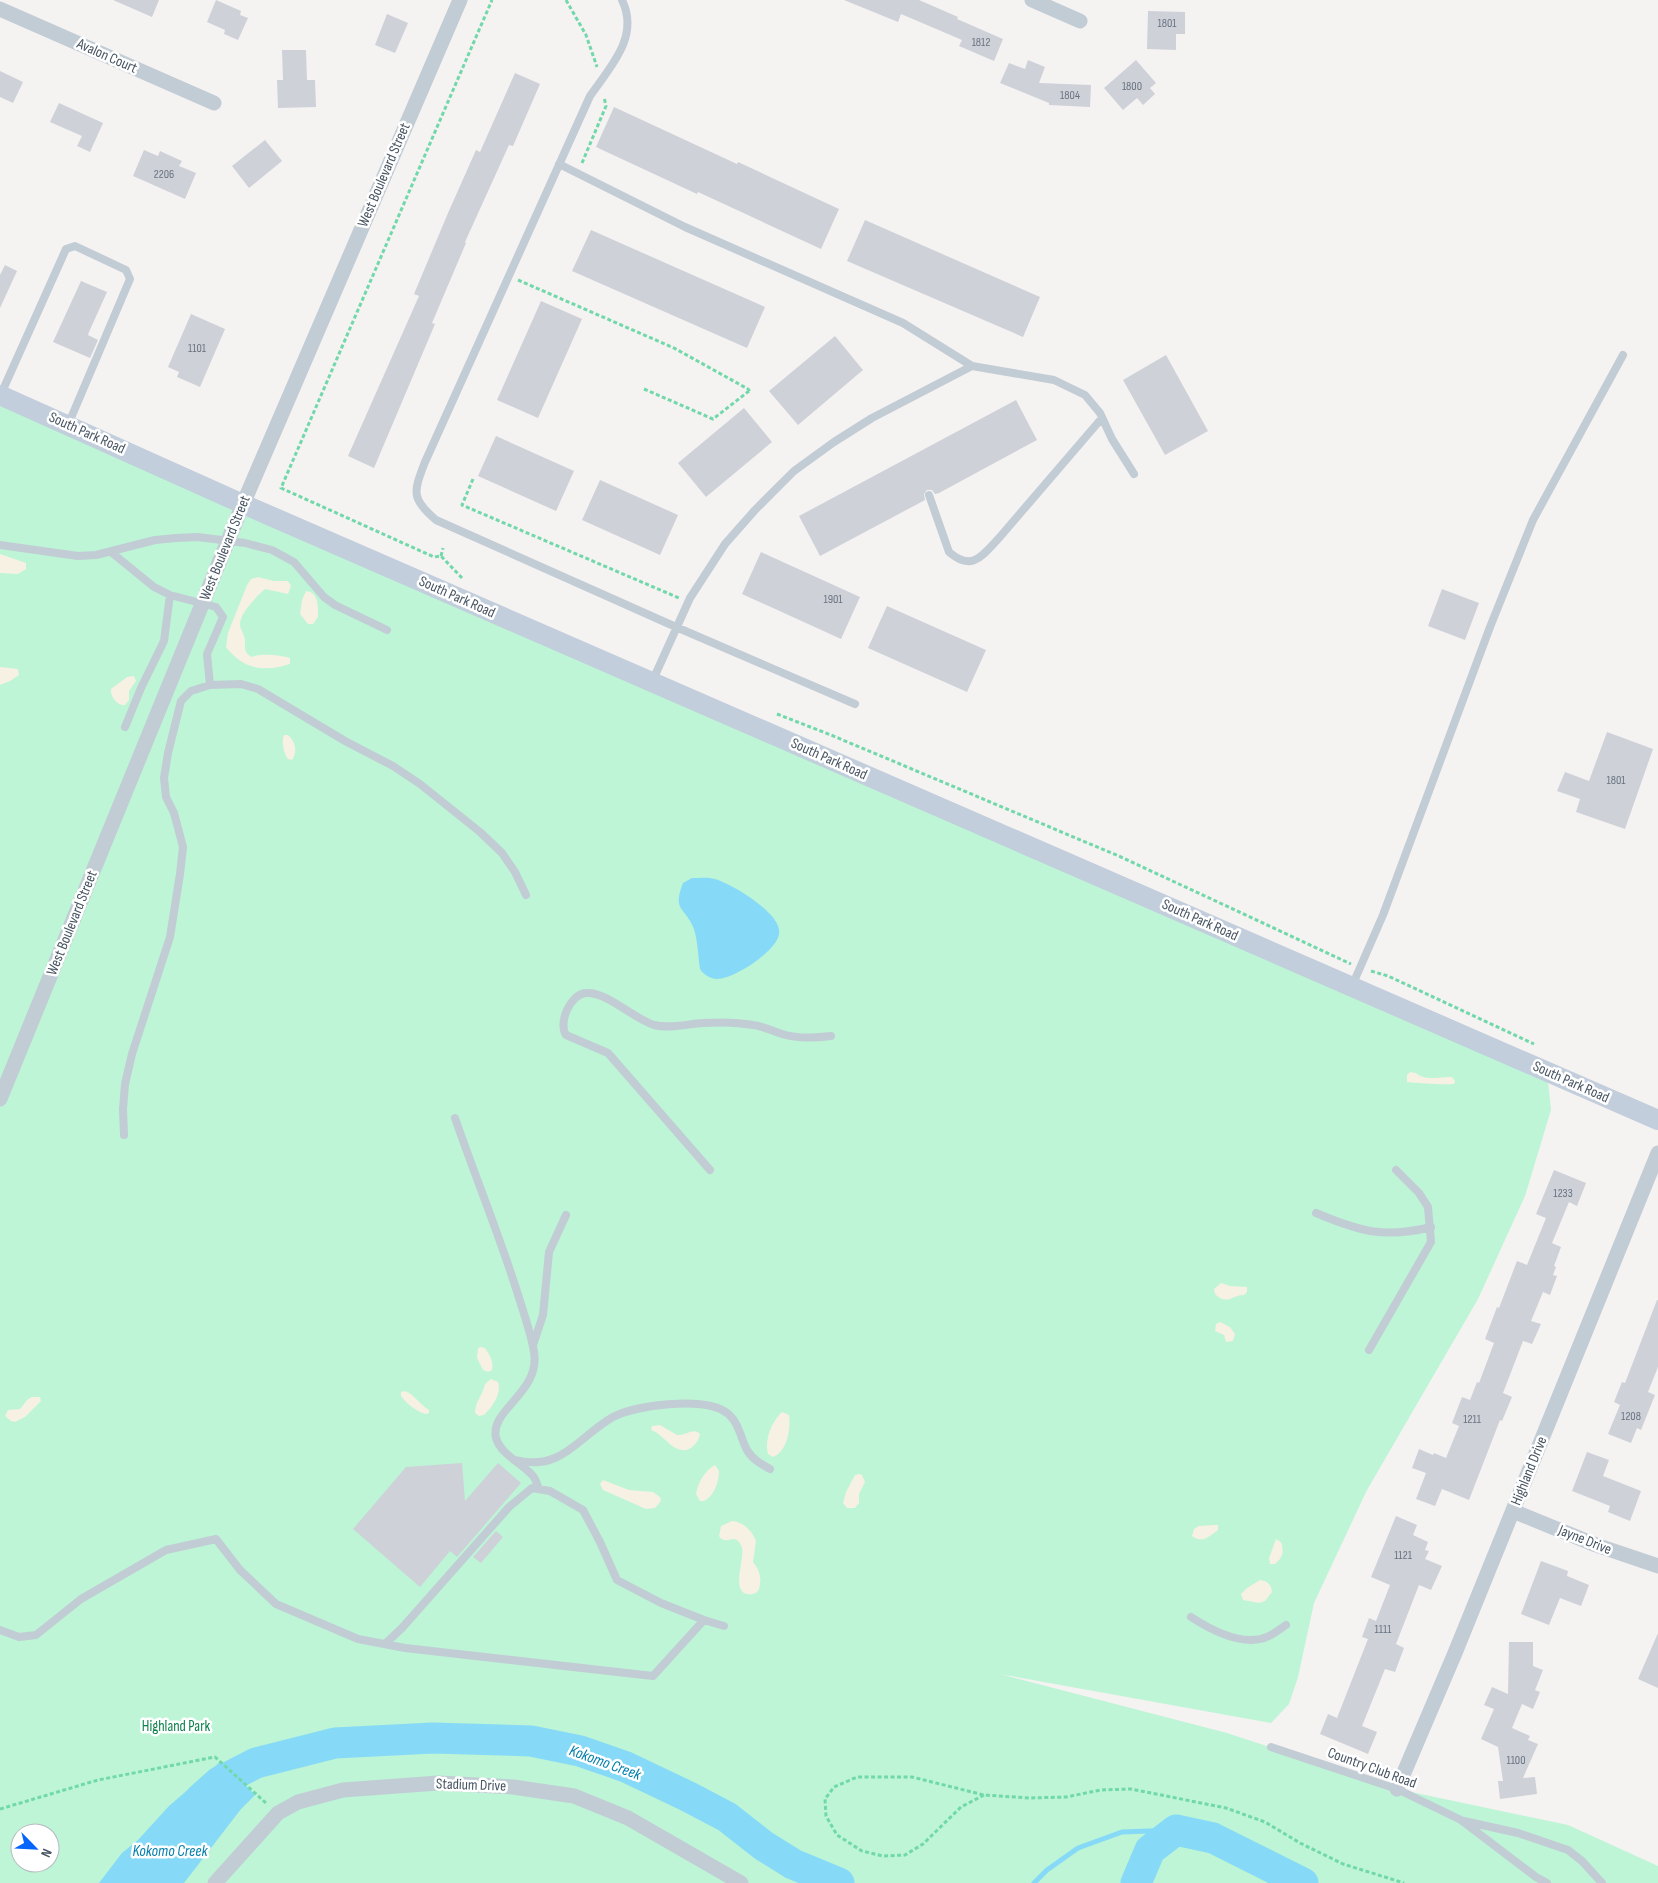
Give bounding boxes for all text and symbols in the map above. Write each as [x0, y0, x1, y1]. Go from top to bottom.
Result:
house number: 1801 [1157, 16, 1177, 31]
street label: Avalon Court [73, 34, 141, 78]
house number: 1812 [972, 35, 990, 50]
house number: 1800 [1122, 79, 1142, 94]
house number: 1804 [1060, 88, 1080, 103]
street label: West Boulevard Street [353, 120, 415, 230]
house number: 2206 [154, 167, 174, 182]
house number: 1101 [188, 341, 207, 356]
street label: South Park Road [46, 408, 128, 458]
street label: West Boulevard Street [195, 492, 255, 603]
street label: South Park Road [416, 572, 498, 622]
house number: 1901 [823, 592, 843, 607]
street label: South Park Road [788, 734, 870, 784]
house number: 1801 [1606, 773, 1626, 788]
street label: West Boulevard Street [42, 867, 102, 978]
street label: South Park Road [1159, 895, 1241, 945]
street label: South Park Road [1530, 1057, 1612, 1107]
house number: 1233 [1553, 1186, 1573, 1201]
house number: 1208 [1621, 1409, 1641, 1424]
house number: 1211 [1463, 1412, 1482, 1427]
street label: Highland Drive [1507, 1434, 1551, 1508]
street label: Jayne Drive [1555, 1520, 1614, 1559]
house number: 1121 [1394, 1548, 1413, 1563]
house number: 1111 [1375, 1622, 1392, 1637]
park label: Highland Park [142, 1717, 210, 1736]
water label: Kokomo Creek [567, 1741, 644, 1785]
street label: Country Club Road [1325, 1743, 1419, 1793]
house number: 1100 [1506, 1753, 1526, 1768]
street label: Stadium Drive [436, 1774, 506, 1796]
north arrow [10, 1823, 60, 1873]
water label: Kokomo Creek [133, 1842, 208, 1861]
text: N [37, 1846, 56, 1860]

